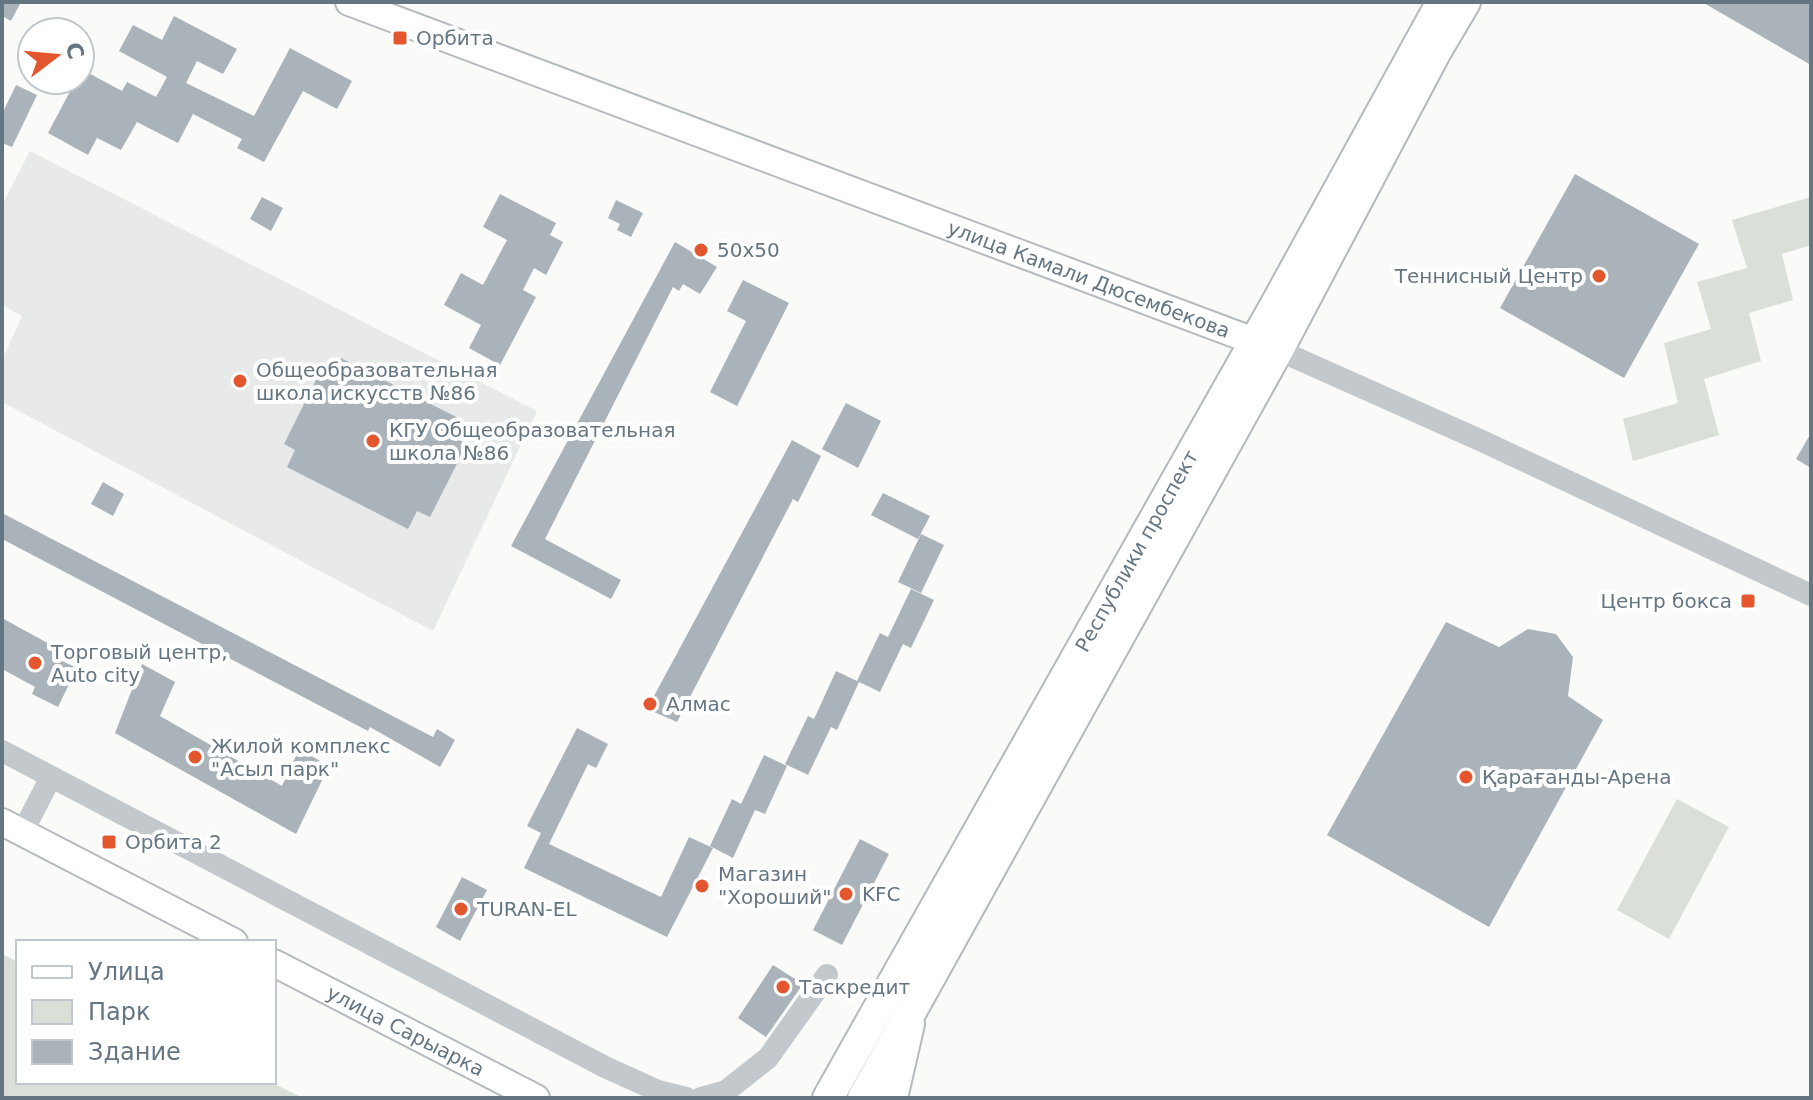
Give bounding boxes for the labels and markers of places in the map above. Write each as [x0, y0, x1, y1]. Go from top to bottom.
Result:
place label: Орбита [416, 26, 494, 50]
marker: Орбита [391, 29, 409, 47]
place label: 50х50 [717, 238, 780, 262]
marker: 50х50 [692, 241, 710, 259]
place label: Теннисный Центр [1394, 264, 1583, 288]
marker: Теннисный Центр [1590, 267, 1608, 285]
place label: Общеобразовательная школа искусств №86 [256, 358, 498, 405]
marker: Общеобразовательная школа искусств №86 [231, 372, 249, 390]
place label: КГУ Общеобразовательная школа №86 [389, 418, 675, 465]
marker: КГУ Общеобразовательная школа №86 [364, 432, 382, 450]
place label: Центр бокса [1600, 589, 1732, 613]
marker: Центр бокса [1739, 592, 1757, 610]
place label: Торговый центр, Auto city [50, 640, 228, 687]
marker: Торговый центр, Auto city [26, 654, 44, 672]
place label: Алмас [666, 692, 731, 716]
marker: Алмас [641, 695, 659, 713]
place label: Жилой комплекс "Асыл парк" [211, 734, 391, 781]
marker: Жилой комплекс "Асыл парк" [186, 748, 204, 766]
place label: Қарағанды-Арена [1482, 765, 1671, 789]
marker: Қарағанды-Арена [1457, 768, 1475, 786]
place label: Орбита 2 [125, 830, 222, 854]
marker: Орбита 2 [100, 833, 118, 851]
place label: Магазин "Хороший" [718, 862, 832, 909]
marker: Магазин "Хороший" [693, 877, 711, 895]
place label: KFC [862, 882, 901, 906]
marker: KFC [837, 885, 855, 903]
place label: TURAN-EL [476, 897, 577, 921]
marker: TURAN-EL [452, 900, 470, 918]
place label: Таскредит [798, 975, 910, 999]
marker: Таскредит [774, 978, 792, 996]

